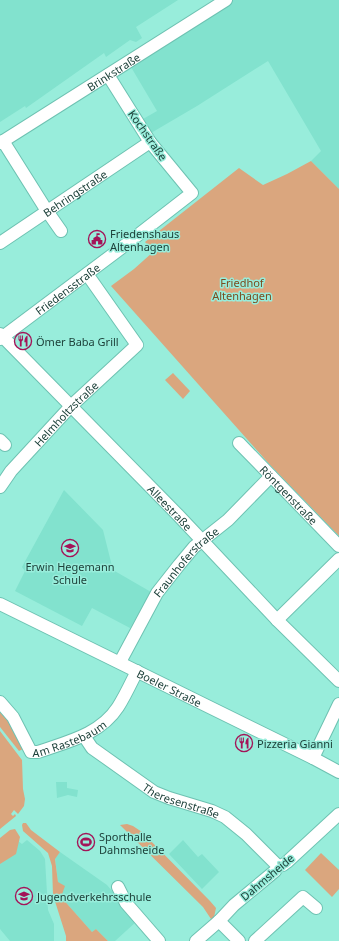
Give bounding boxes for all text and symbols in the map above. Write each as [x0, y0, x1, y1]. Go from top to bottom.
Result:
street label: Brinkstraße [84, 49, 143, 94]
street label: Kochstraße [125, 107, 171, 163]
street label: Behringstraße [40, 166, 110, 220]
place label: Friedenshaus Altenhagen [110, 226, 179, 254]
public building icon: Friedenshaus Altenhagen [87, 229, 107, 249]
street label: Friedensstraße [32, 259, 103, 318]
park label: Friedhof Altenhagen [212, 275, 272, 303]
restaurant icon: Ömer Baba Grill [13, 331, 33, 351]
place label: Ömer Baba Grill [36, 334, 119, 349]
street label: Helmholtzstraße [30, 377, 101, 449]
street label: Röntgenstraße [257, 462, 321, 528]
street label: Alleestraße [145, 481, 196, 533]
street label: Fraunhoferstraße [149, 523, 221, 600]
school or university icon: Erwin Hegemann Schule [60, 538, 80, 558]
place label: Erwin Hegemann Schule [25, 559, 115, 587]
street label: Boeler Straße [135, 665, 204, 710]
street label: Am Rastebaum [32, 716, 109, 760]
restaurant icon: Pizzeria Gianni [234, 733, 254, 753]
place label: Pizzeria Gianni [257, 736, 333, 751]
street label: Theresenstraße [140, 779, 222, 821]
place label: Sporthalle Dahmsheide [99, 829, 164, 857]
sports icon: Sporthalle Dahmsheide [76, 832, 96, 852]
street label: Dahmsheide [237, 850, 297, 904]
school or university icon: Jugendverkehrsschule [14, 886, 34, 906]
place label: Jugendverkehrsschule [36, 889, 152, 904]

